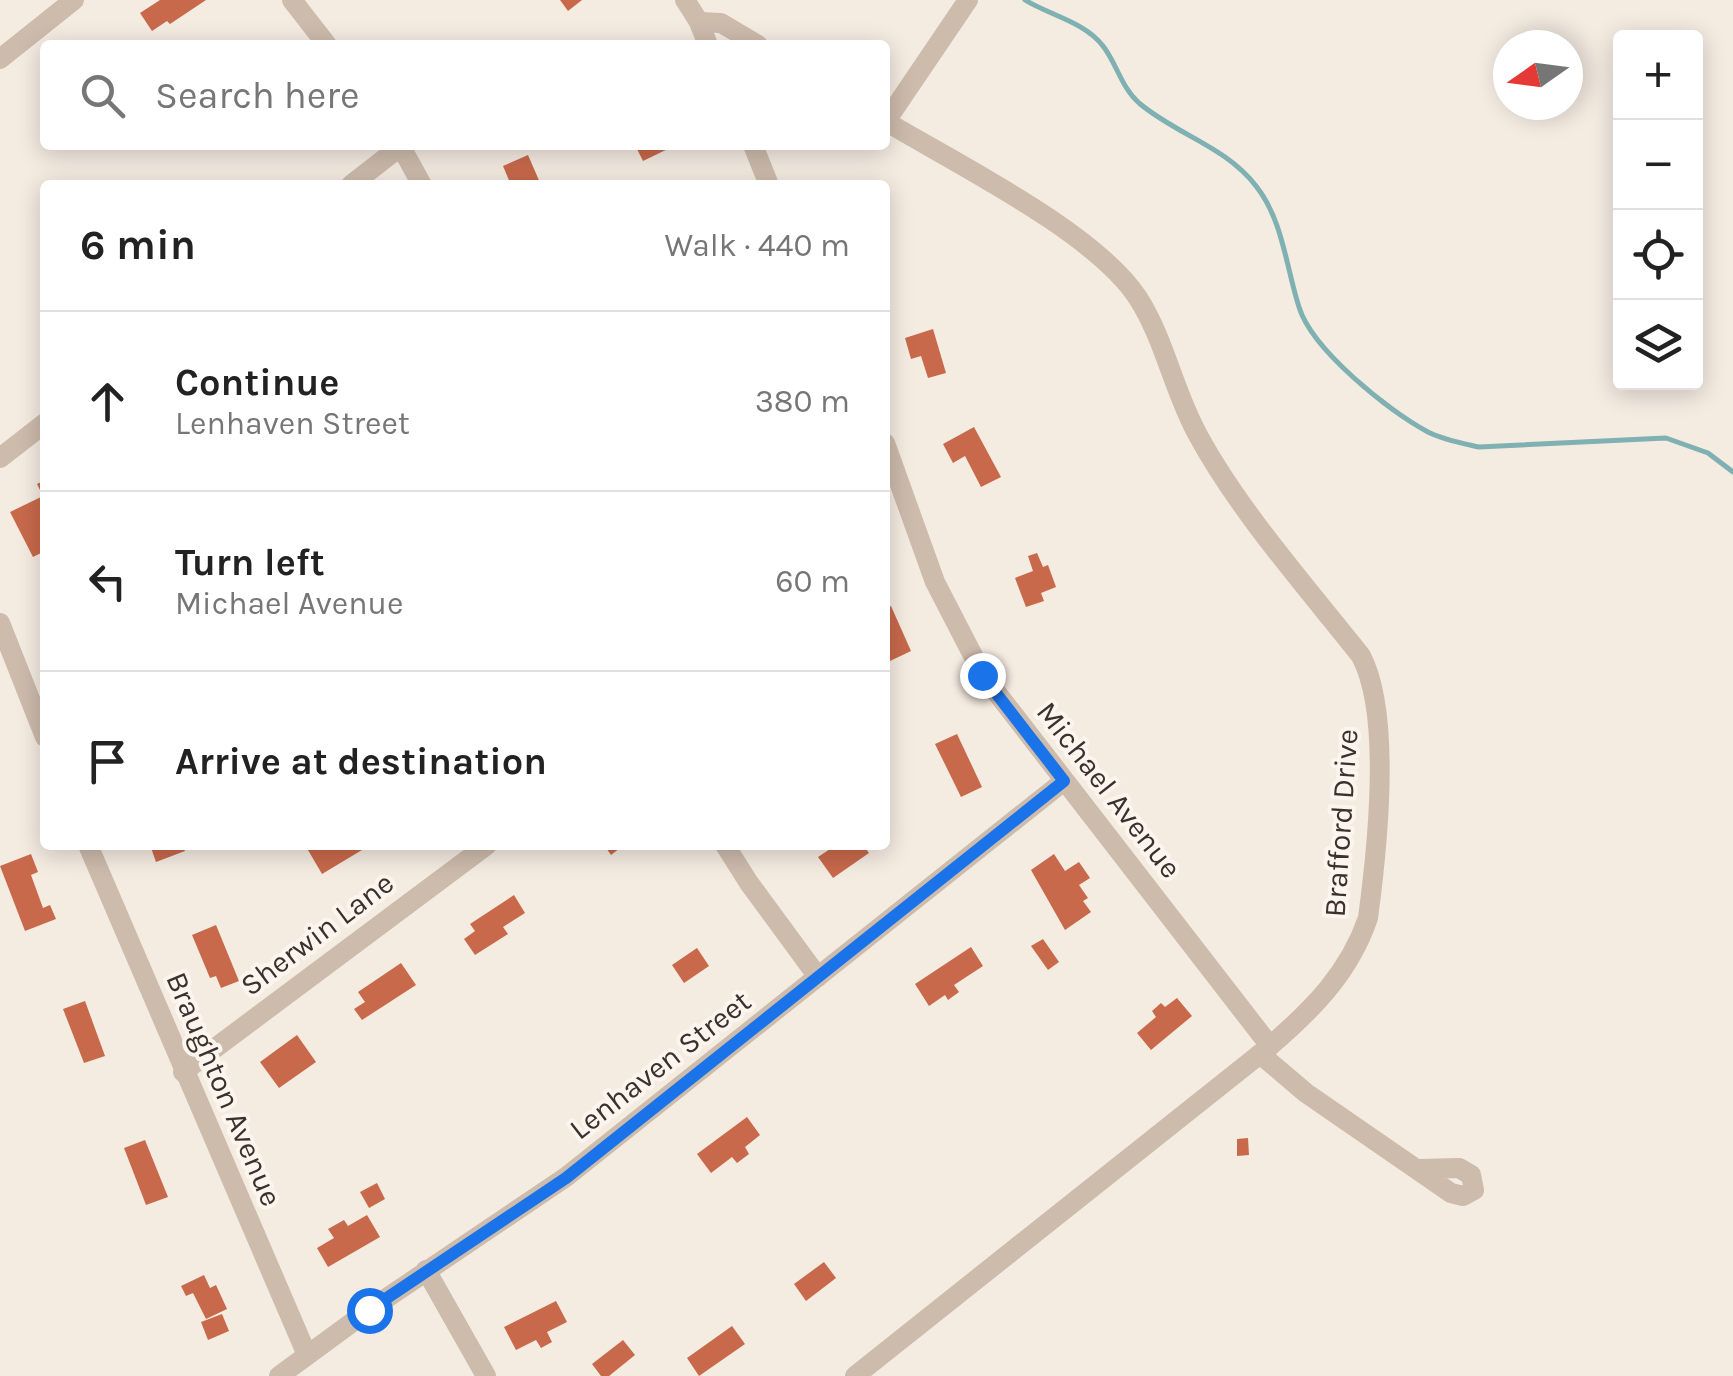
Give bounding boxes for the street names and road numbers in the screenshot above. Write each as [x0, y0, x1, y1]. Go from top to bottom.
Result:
street label: Michael Avenue [1029, 695, 1189, 885]
street label: Brafford Drive [1316, 728, 1366, 918]
street label: Sherwin Lane [233, 865, 401, 1003]
street label: Braughton Avenue [158, 967, 290, 1211]
street label: Lenhaven Street [562, 983, 758, 1147]

